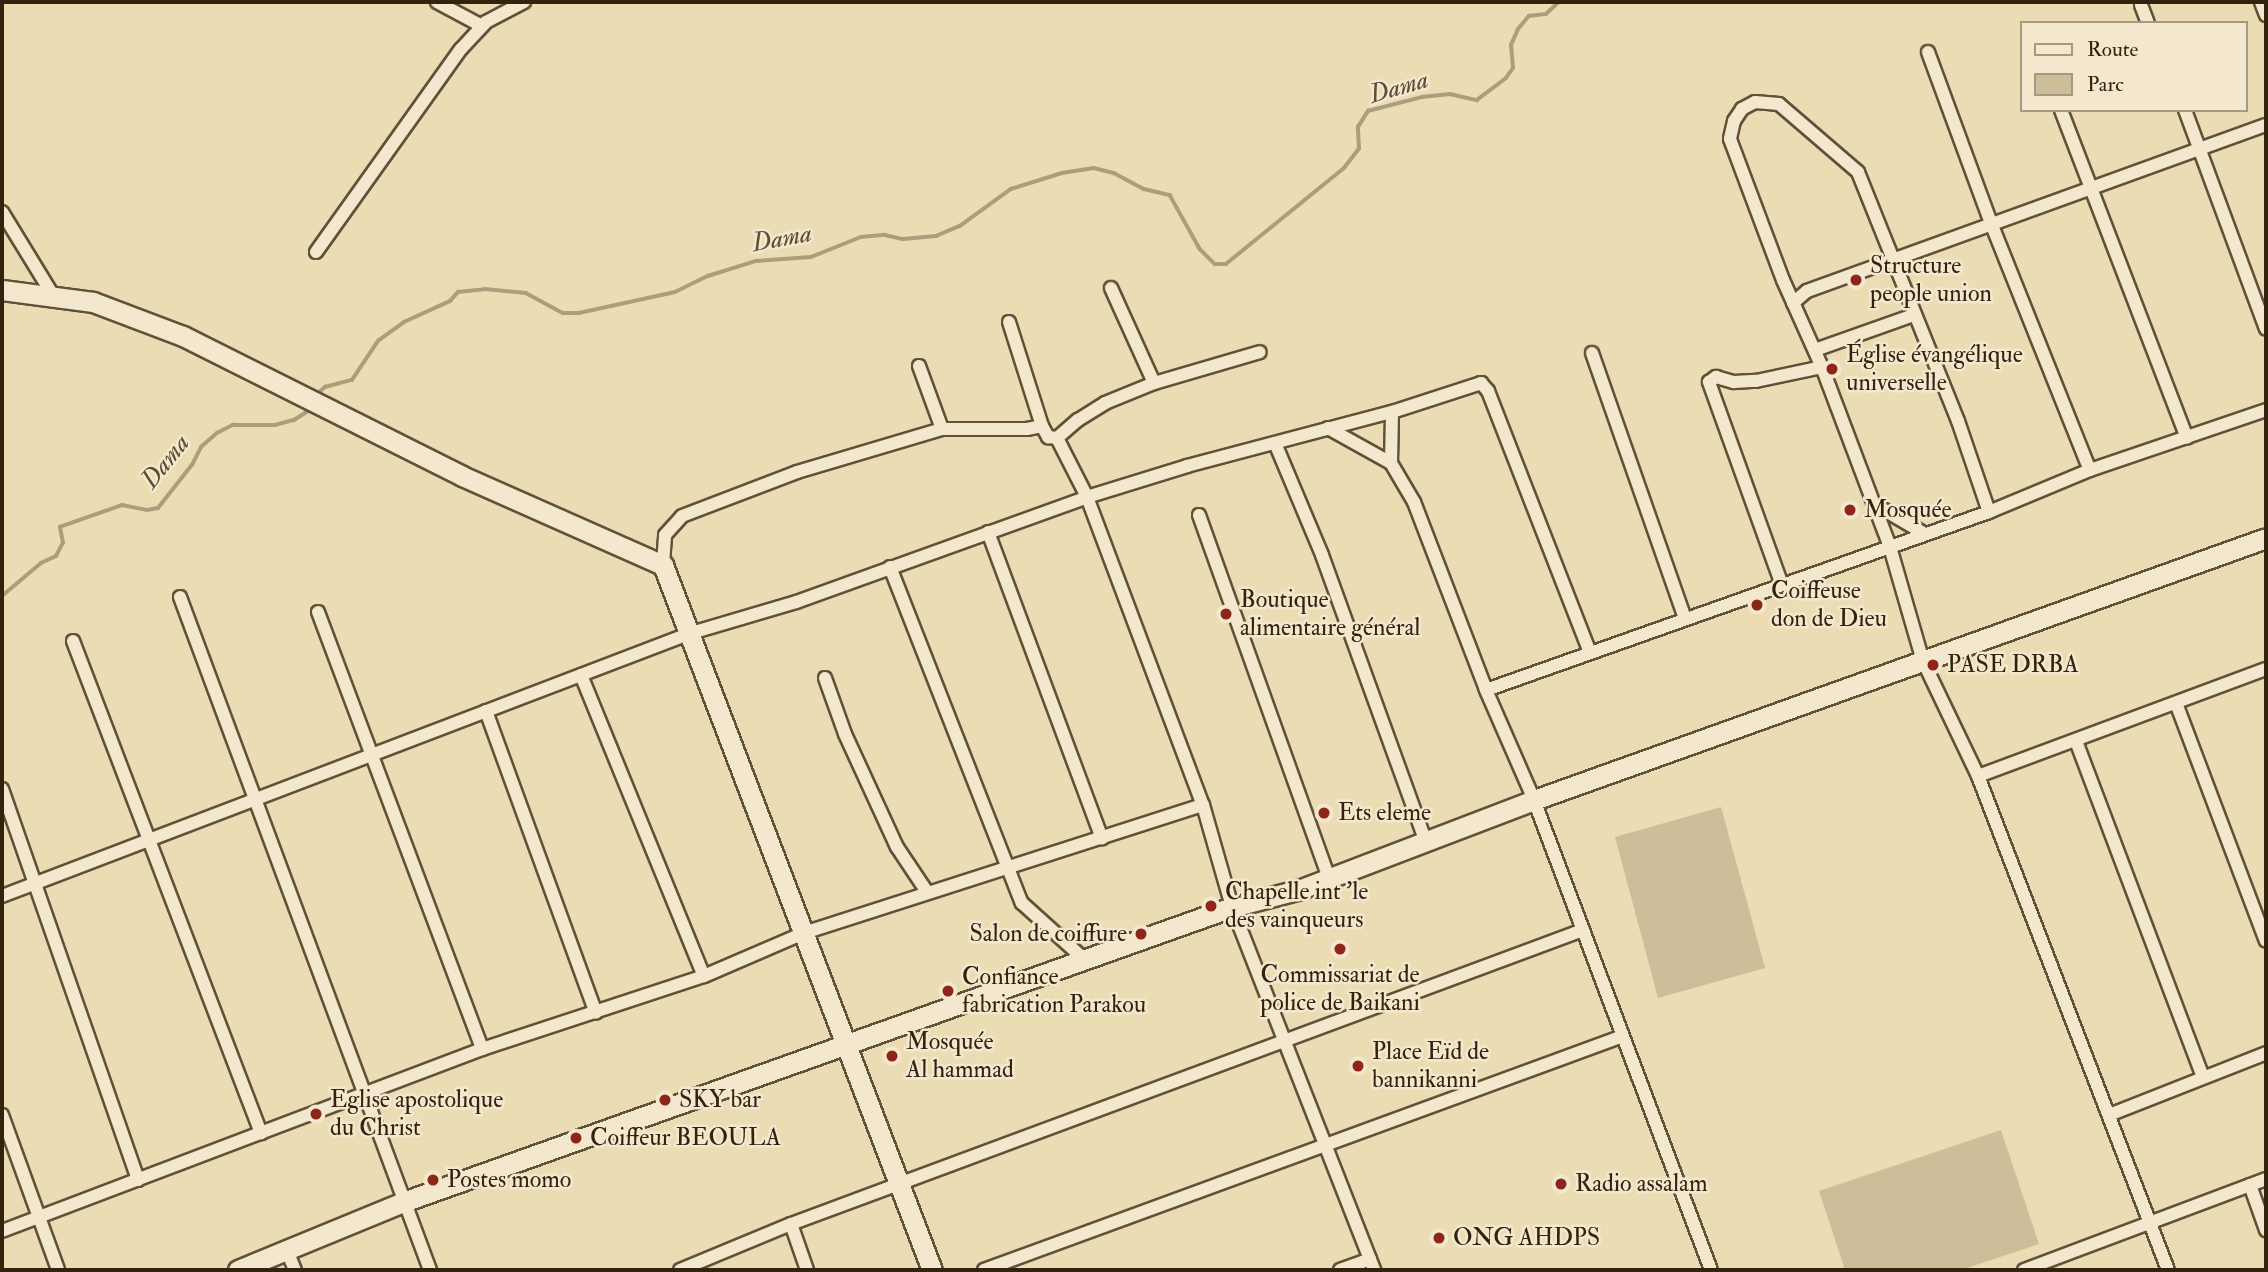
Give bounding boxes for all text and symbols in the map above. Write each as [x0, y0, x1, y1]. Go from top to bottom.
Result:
legend [2020, 21, 2247, 112]
text: Route [2087, 36, 2138, 63]
water label: Dama [1366, 65, 1432, 111]
text: Parc [2087, 71, 2124, 98]
water label: Dama [750, 218, 814, 260]
place label: Structure people union [1870, 252, 1992, 308]
marker: Structure people union [1848, 272, 1864, 288]
place label: Église évangélique universelle [1846, 341, 2023, 397]
marker: Église évangélique universelle [1824, 361, 1840, 377]
water label: Dama [135, 429, 197, 495]
place label: Mosquée [1864, 496, 1952, 524]
marker: Mosquée [1842, 502, 1858, 518]
place label: Coiffeuse don de Dieu [1771, 577, 1887, 633]
place label: Boutique alimentaire général [1240, 586, 1420, 642]
marker: Coiffeuse don de Dieu [1749, 597, 1765, 613]
marker: Boutique alimentaire général [1218, 606, 1234, 622]
place label: PASE DRBA [1947, 651, 2079, 679]
marker: PASE DRBA [1925, 657, 1941, 673]
place label: Ets eleme [1338, 799, 1431, 827]
marker: Ets eleme [1316, 805, 1332, 821]
place label: Chapelle int 'le des vainqueurs [1225, 878, 1368, 934]
marker: Chapelle int 'le des vainqueurs [1203, 898, 1219, 914]
place label: Salon de coiffure [969, 920, 1127, 948]
marker: Salon de coiffure [1133, 926, 1149, 942]
marker: Commissariat de police de Baikani [1332, 941, 1348, 957]
place label: Commissariat de police de Baikani [1260, 961, 1420, 1017]
place label: Confiance fabrication Parakou [962, 963, 1146, 1019]
marker: Confiance fabrication Parakou [940, 983, 956, 999]
place label: Mosquée Al hammad [906, 1028, 1014, 1084]
place label: Place Eïd de bannikanni [1372, 1038, 1489, 1094]
marker: Mosquée Al hammad [884, 1048, 900, 1064]
marker: Place Eïd de bannikanni [1350, 1058, 1366, 1074]
place label: Eglise apostolique du Christ [330, 1086, 503, 1142]
place label: SKY bar [679, 1086, 761, 1114]
marker: SKY bar [657, 1092, 673, 1108]
marker: Eglise apostolique du Christ [308, 1106, 324, 1122]
place label: Coiffeur BEOULA [590, 1124, 781, 1152]
marker: Coiffeur BEOULA [568, 1130, 584, 1146]
place label: Postes momo [447, 1166, 571, 1194]
place label: Radio assalam [1575, 1170, 1708, 1198]
marker: Postes momo [425, 1172, 441, 1188]
marker: Radio assalam [1553, 1176, 1569, 1192]
place label: ONG AHDPS [1453, 1224, 1600, 1252]
marker: ONG AHDPS [1431, 1230, 1447, 1246]

